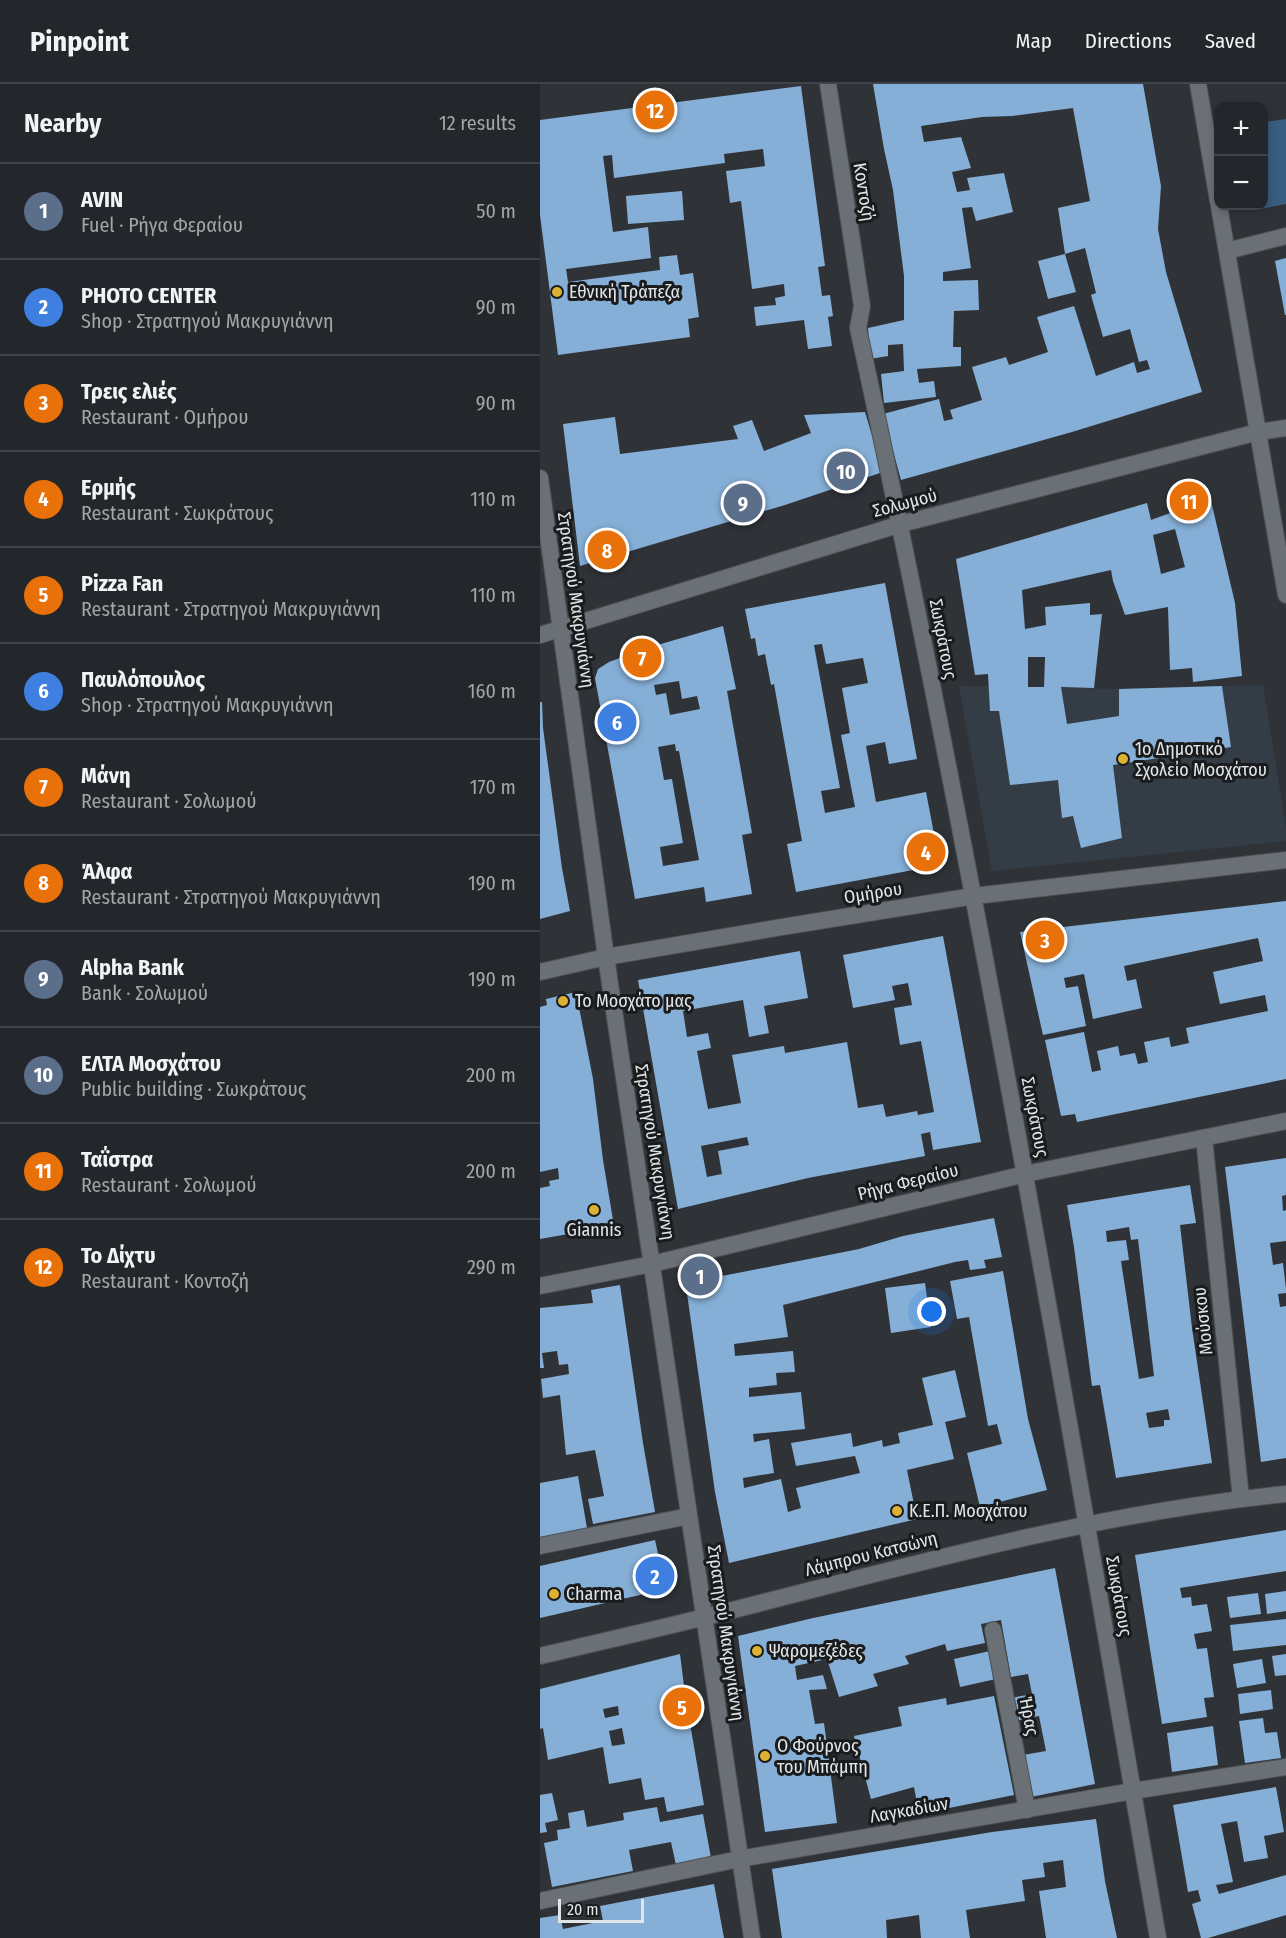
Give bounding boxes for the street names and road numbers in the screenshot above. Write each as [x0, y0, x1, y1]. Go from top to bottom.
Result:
street label: Κοντοζή [849, 161, 879, 223]
street label: Σολωμού [870, 484, 940, 522]
street label: Στρατηγού Μακρυγιάννη [553, 511, 599, 689]
street label: Σωκράτους [924, 597, 962, 681]
street label: Ομήρου [842, 878, 904, 908]
street label: Στρατηγού Μακρυγιάννη [630, 1063, 680, 1241]
street label: Σωκράτους [1016, 1075, 1054, 1159]
street label: Ρήγα Φεραίου [855, 1159, 961, 1205]
street label: Μούσκου [1188, 1286, 1218, 1356]
street label: Λάμπρου Κατσώνη [803, 1527, 939, 1581]
street label: Στρατηγού Μακρυγιάννη [703, 1544, 749, 1722]
street label: Σωκράτους [1101, 1554, 1137, 1638]
street label: Ήρας [1014, 1695, 1044, 1738]
street label: Λαγκαδίων [868, 1792, 950, 1828]

